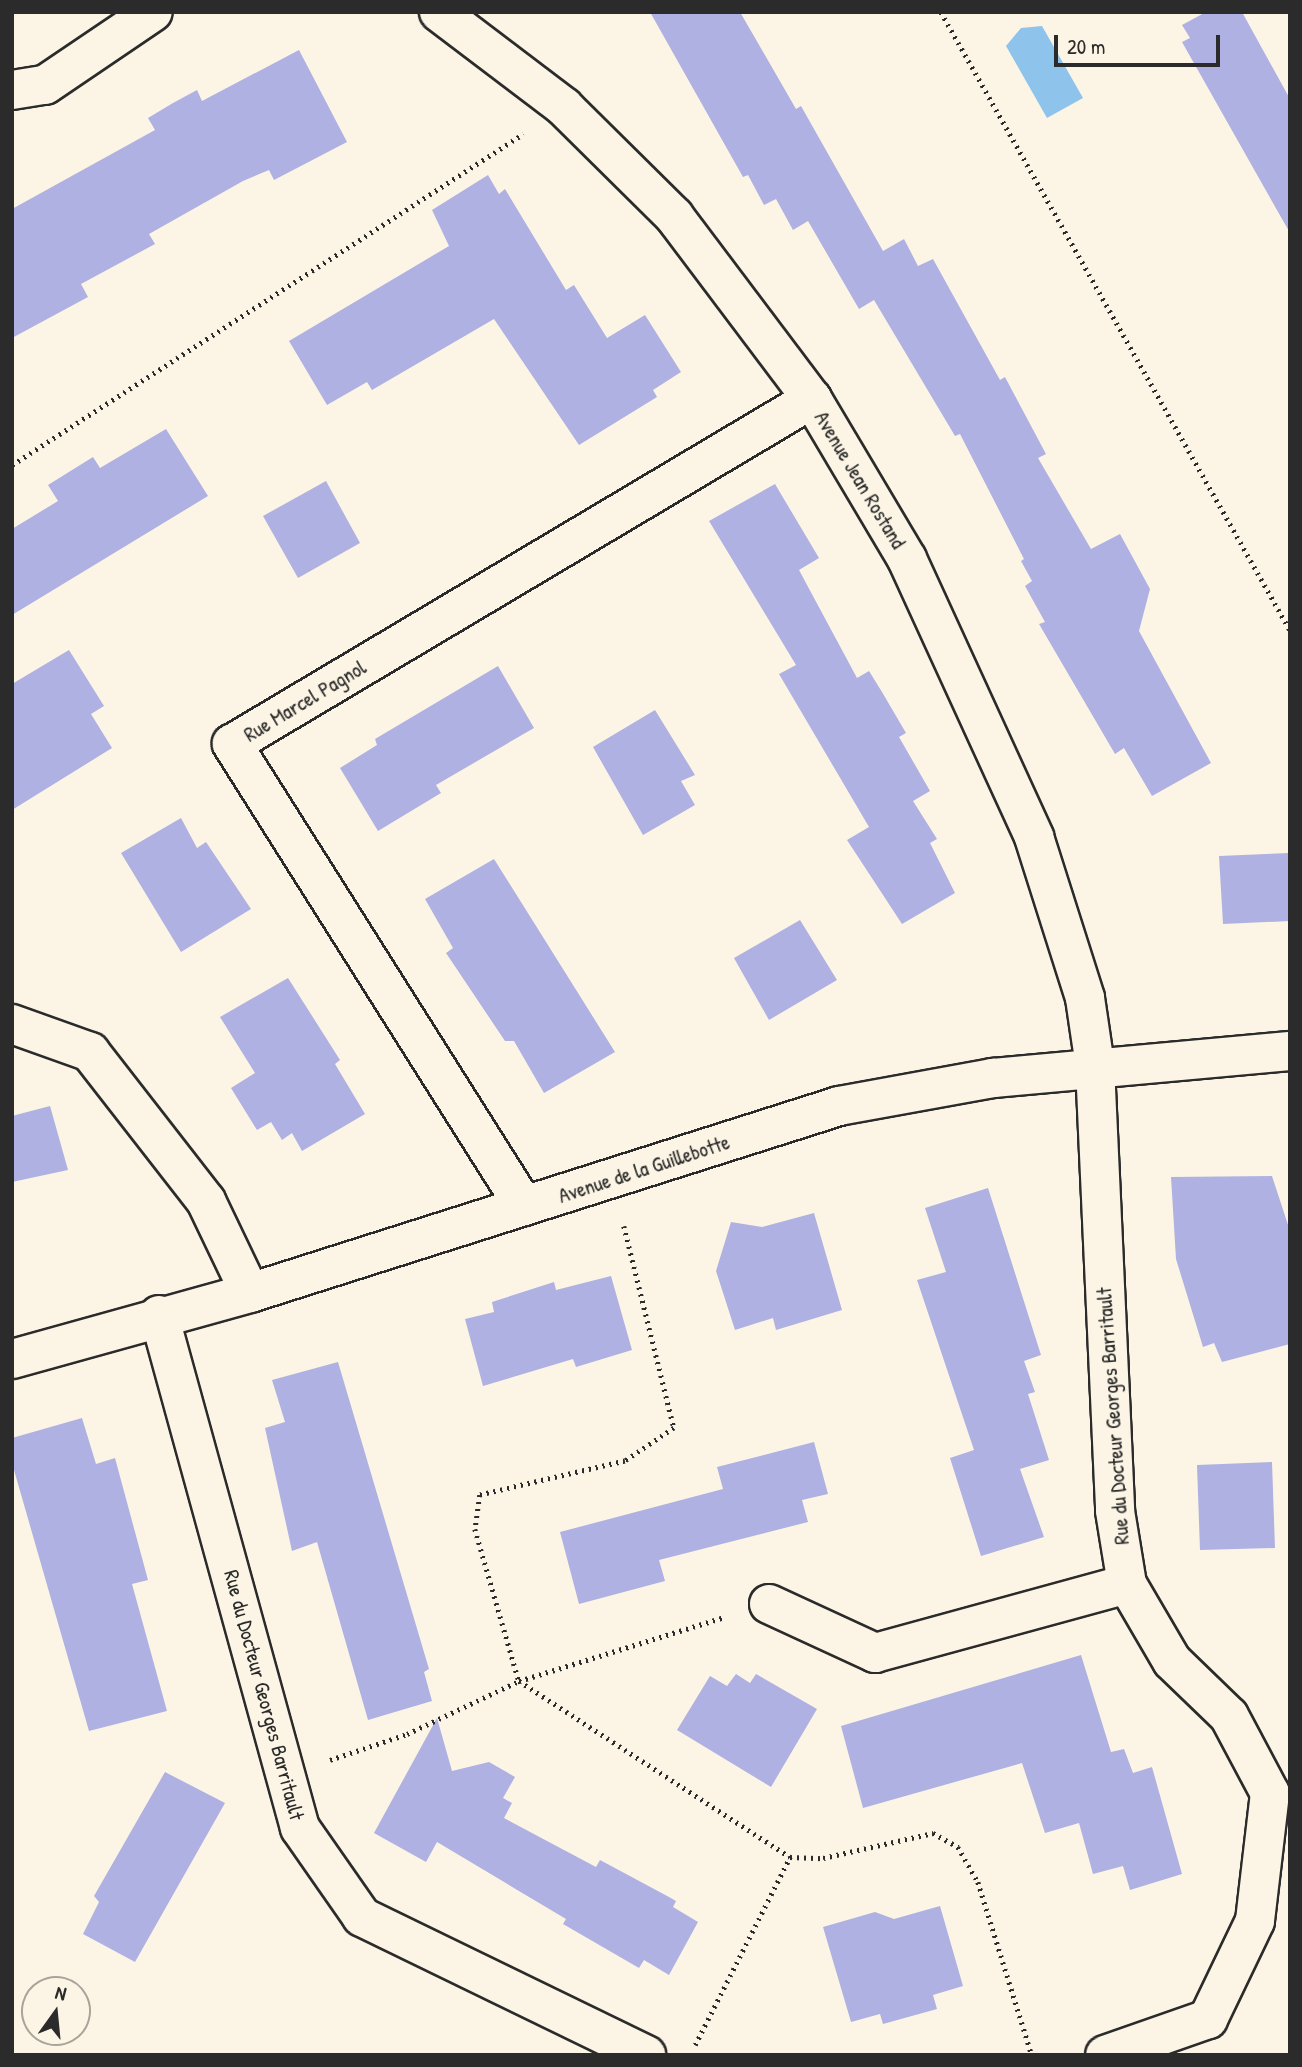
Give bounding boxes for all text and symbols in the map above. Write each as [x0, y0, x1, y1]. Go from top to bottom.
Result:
scale bar [1057, 21, 1223, 65]
text: 20 m [1067, 32, 1105, 61]
street label: Avenue Jean Rostand [809, 407, 911, 553]
street label: Rue Marcel Pagnol [239, 655, 371, 747]
street label: Avenue de la Guillebotte [555, 1129, 733, 1209]
street label: Rue du Docteur Georges Barritault [1091, 1286, 1135, 1546]
street label: Rue du Docteur Georges Barritault [218, 1567, 310, 1823]
north arrow [21, 1976, 91, 2046]
text: N [53, 1979, 69, 2007]

